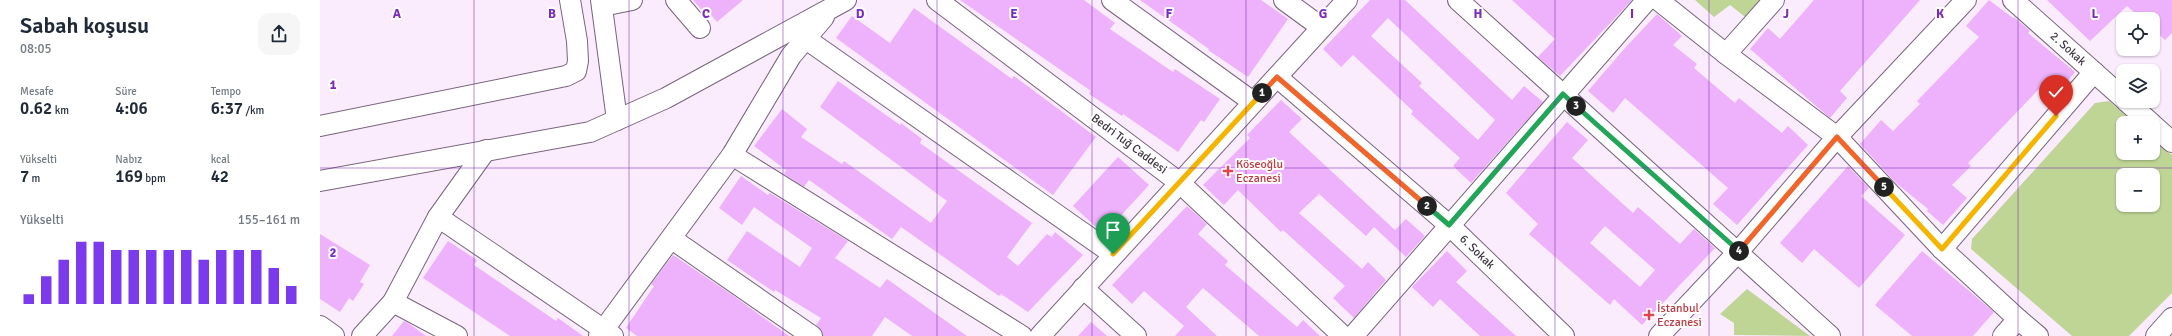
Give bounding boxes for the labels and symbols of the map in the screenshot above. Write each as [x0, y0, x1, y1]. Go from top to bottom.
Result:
text: A [393, 6, 402, 22]
text: B [548, 6, 556, 22]
text: C [702, 6, 710, 22]
text: D [856, 6, 865, 22]
text: E [1010, 6, 1018, 22]
text: F [1166, 6, 1173, 22]
text: G [1319, 6, 1327, 22]
text: H [1474, 6, 1482, 22]
text: I [1630, 6, 1634, 22]
text: J [1783, 6, 1789, 22]
text: K [1936, 6, 1944, 22]
text: L [2092, 6, 2099, 22]
street label: 2. Sokak [2047, 29, 2089, 69]
pin [2039, 75, 2073, 116]
text: 1 [329, 77, 337, 93]
pin: 1 [1252, 83, 1272, 103]
pin: 3 [1566, 96, 1586, 116]
street label: Bedri Tuğ Caddesi [1088, 111, 1170, 177]
place label: Köseoğlu Eczanesi [1236, 157, 1283, 186]
marker: Köseoğlu Eczanesi [1223, 166, 1233, 176]
pin: 5 [1874, 177, 1894, 197]
pin: 2 [1417, 196, 1437, 216]
pin [1096, 213, 1130, 254]
street label: 6. Sokak [1456, 232, 1498, 272]
pin: 4 [1729, 241, 1749, 261]
text: 2 [329, 245, 337, 261]
place label: İstanbul Eczanesi [1657, 301, 1702, 330]
marker: İstanbul Eczanesi [1644, 310, 1654, 320]

